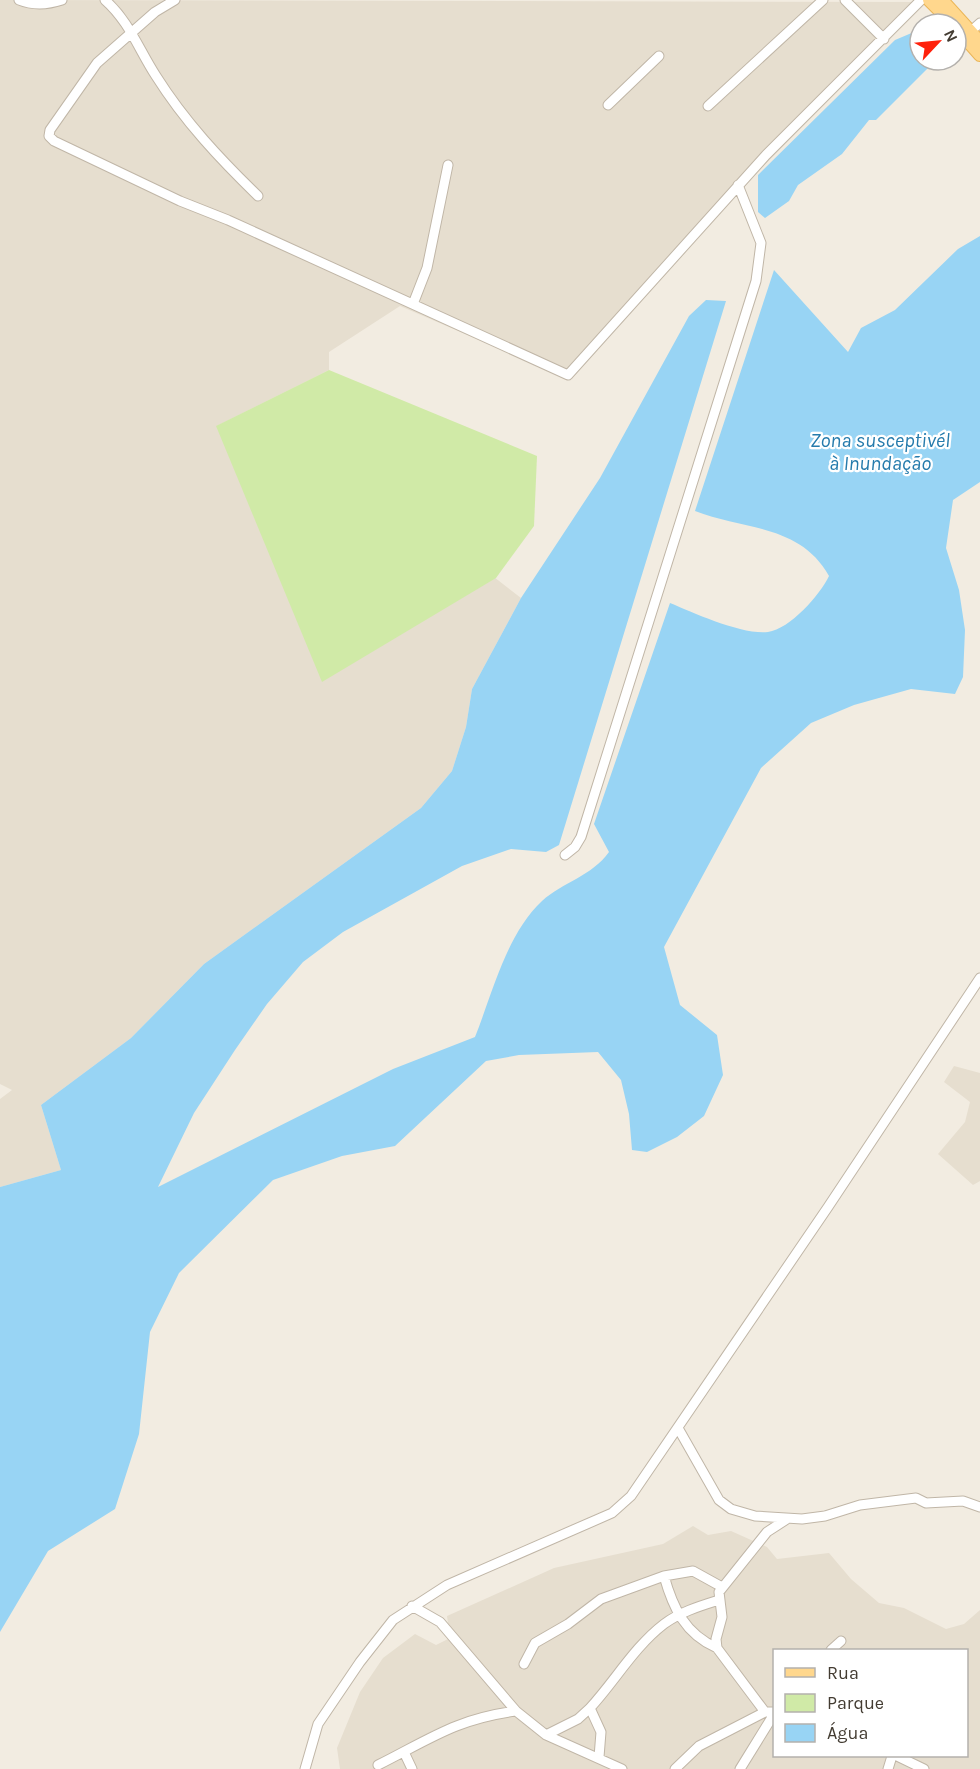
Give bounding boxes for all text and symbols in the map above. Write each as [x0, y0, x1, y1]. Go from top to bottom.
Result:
north arrow [908, 12, 968, 72]
text: N [940, 26, 962, 45]
water label: Zona susceptivél à Inundação [810, 429, 950, 475]
legend [773, 1649, 968, 1757]
text: Rua [827, 1662, 859, 1684]
text: Parque [827, 1692, 884, 1714]
text: Água [827, 1721, 868, 1744]

